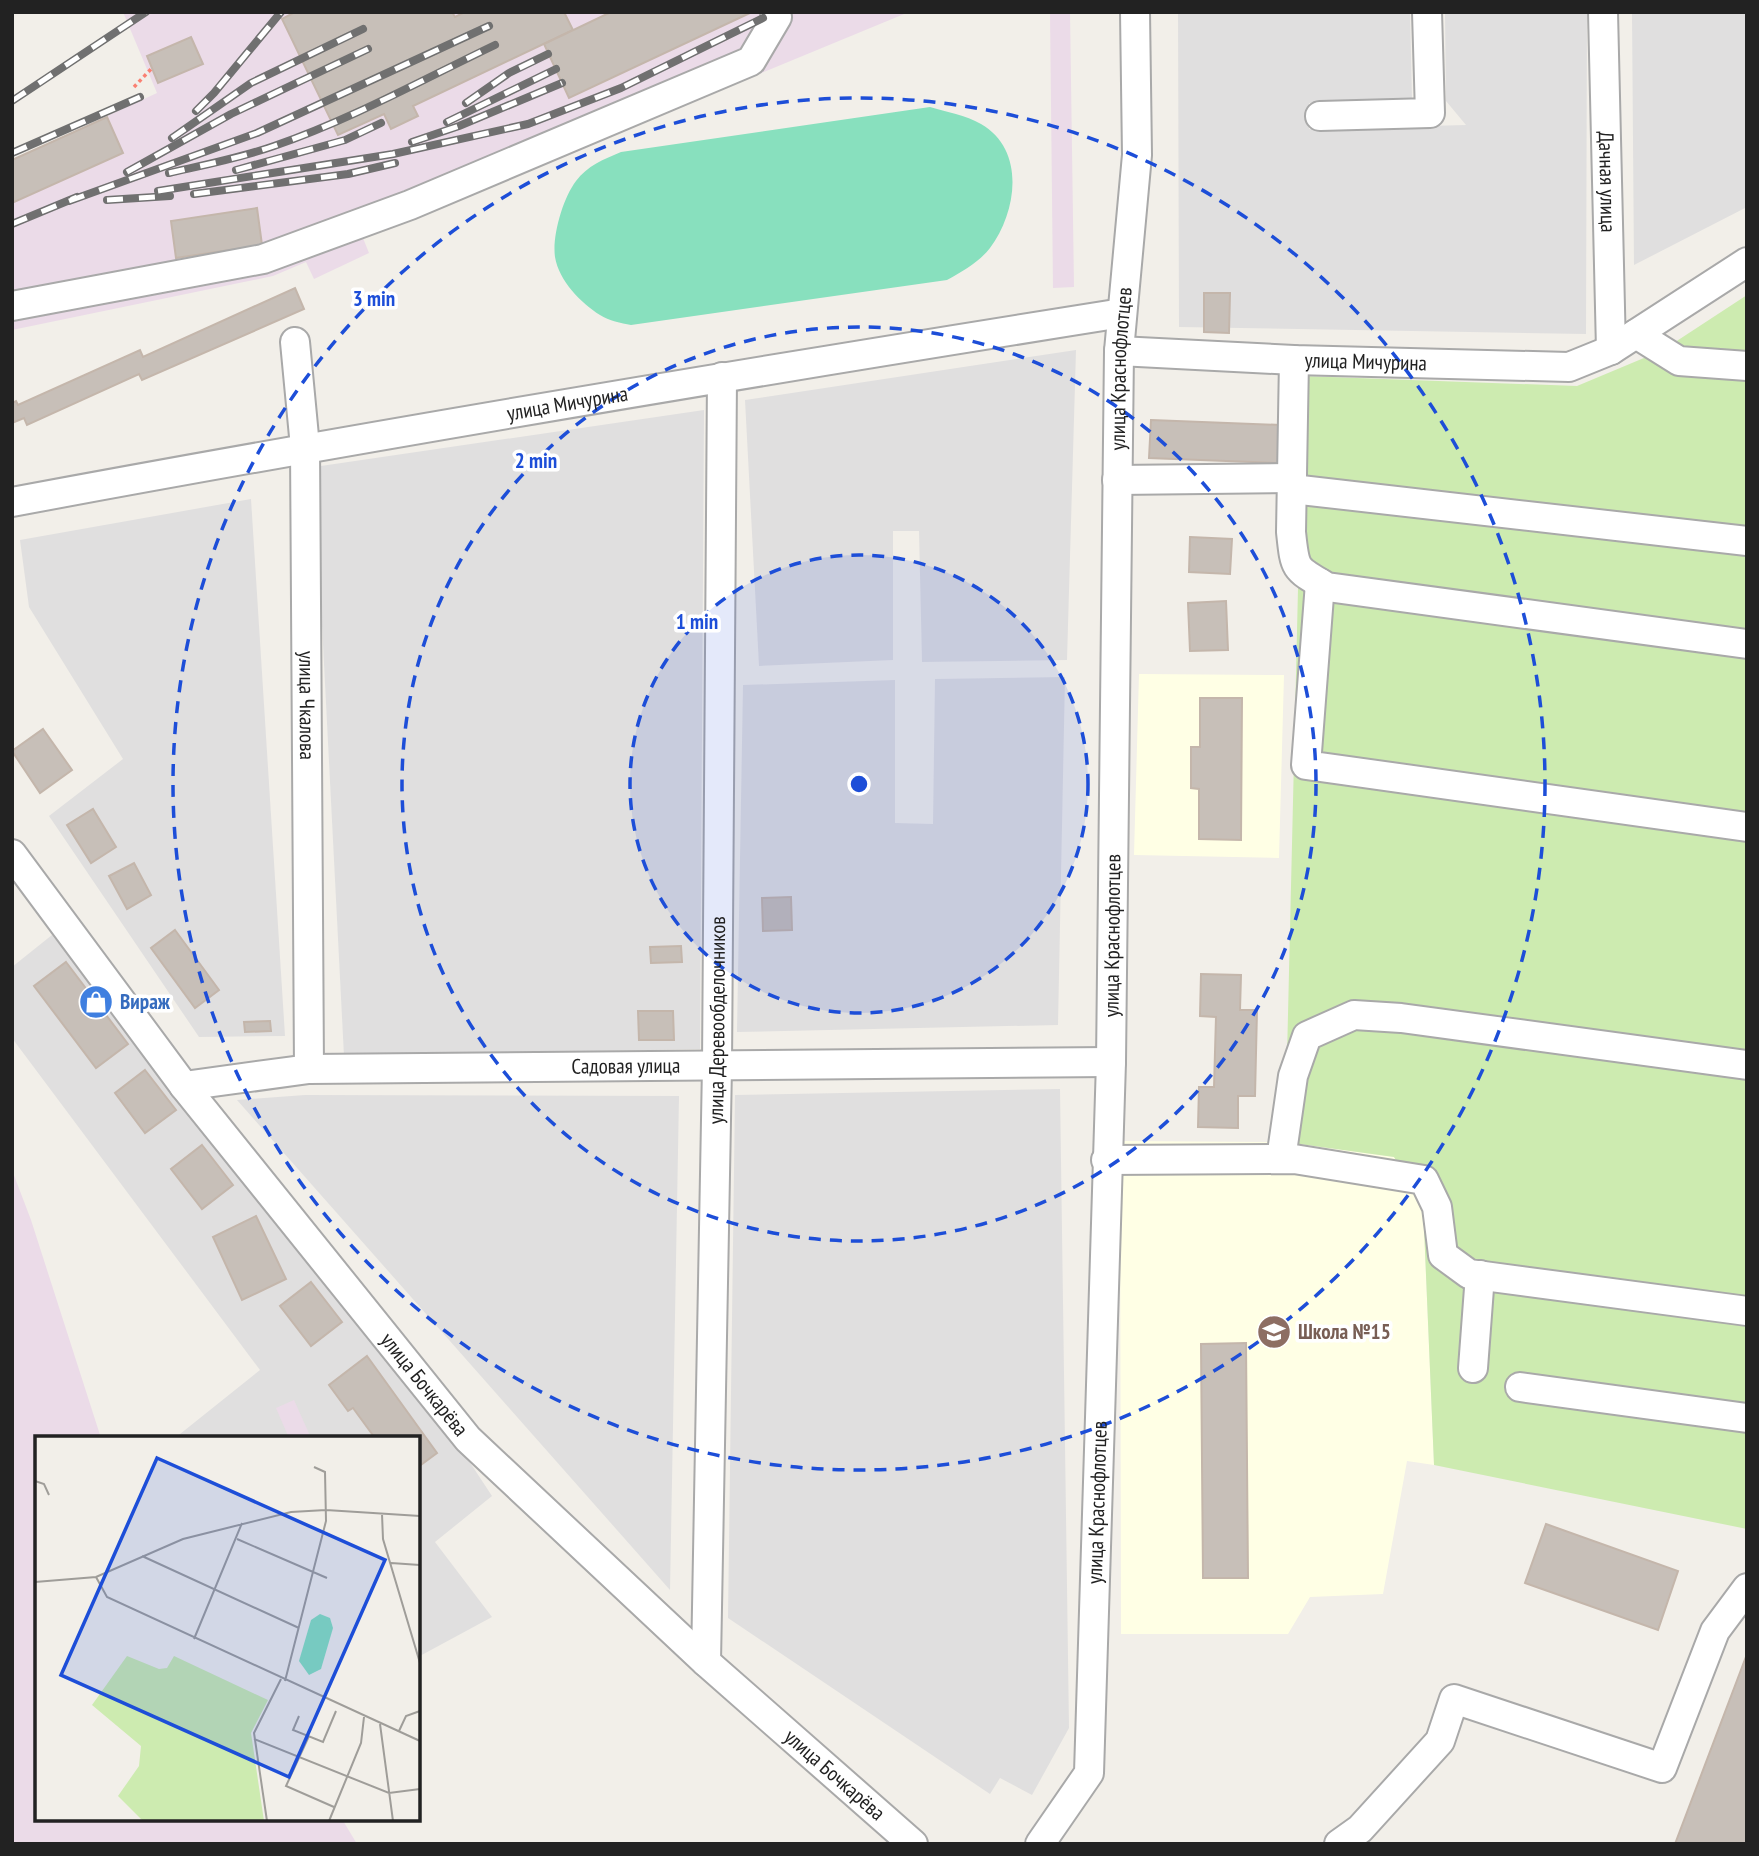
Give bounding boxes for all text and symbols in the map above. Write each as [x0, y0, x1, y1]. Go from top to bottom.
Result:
street label: Дачная улица [1593, 131, 1622, 233]
text: 3 min [353, 285, 395, 312]
street label: улица Краснофлотцев [1104, 286, 1138, 450]
street label: улица Мичурина [1304, 346, 1427, 376]
street label: улица Мичурина [505, 380, 630, 427]
text: 2 min [515, 447, 557, 474]
text: 1 min [676, 608, 718, 635]
street label: улица Чкалова [293, 651, 321, 760]
centre of rings [847, 772, 871, 796]
street label: улица Краснофлотцев [1098, 854, 1126, 1017]
street label: улица Деревообделочников [702, 916, 731, 1124]
shop icon: Вираж [77, 983, 115, 1021]
place label: Вираж [120, 988, 171, 1015]
street label: Садовая улица [571, 1052, 680, 1080]
school or university icon: Школа №15 [1255, 1313, 1293, 1351]
place label: Школа №15 [1298, 1318, 1391, 1345]
street label: улица Бочкарёва [375, 1327, 474, 1442]
street label: улица Краснофлотцев [1081, 1420, 1113, 1584]
inset map [35, 1436, 420, 1821]
street label: улица Бочкарёва [779, 1723, 891, 1826]

